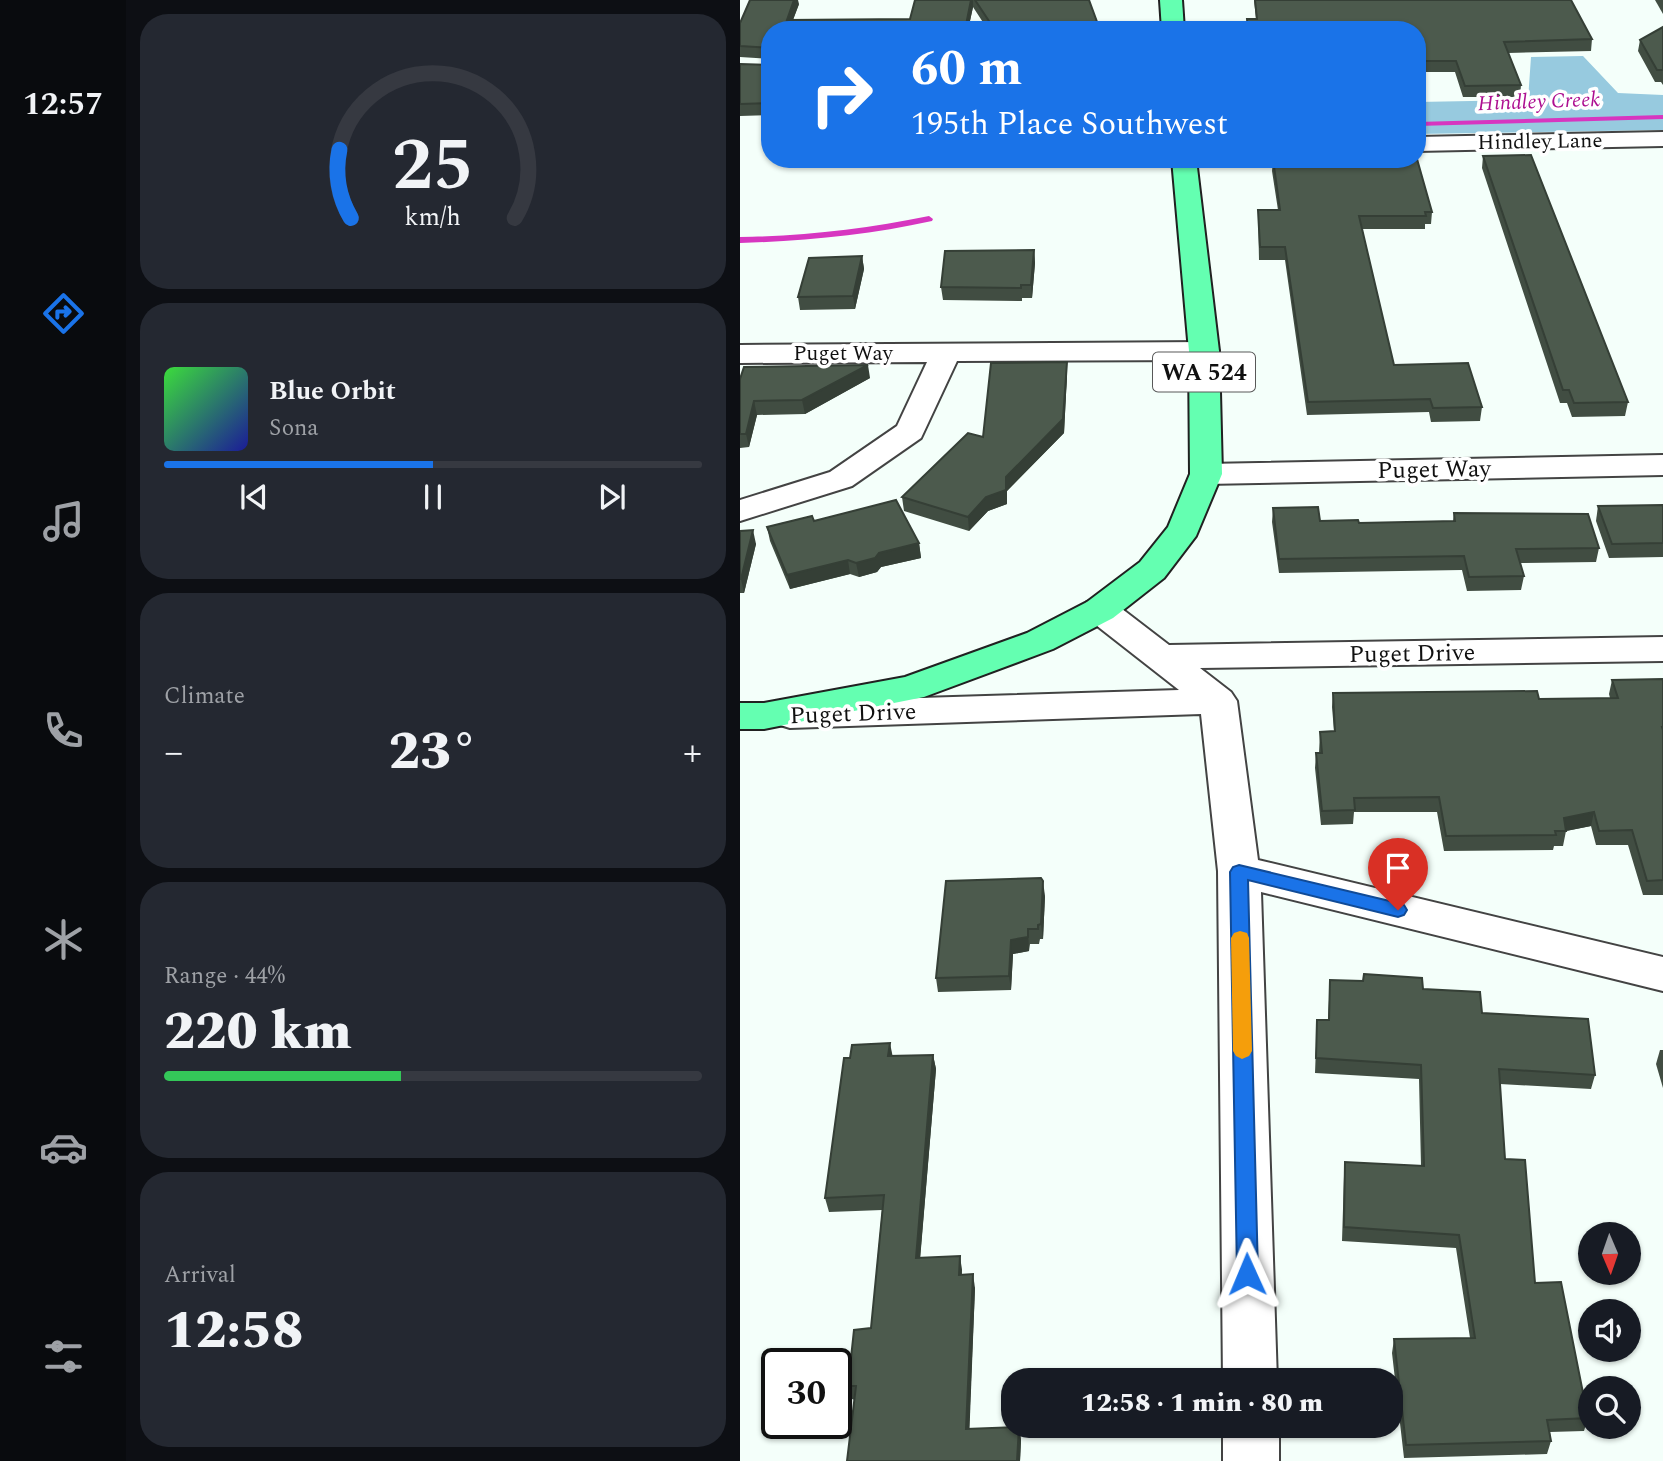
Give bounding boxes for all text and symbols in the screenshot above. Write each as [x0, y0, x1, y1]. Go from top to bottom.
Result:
text: 60 m [911, 32, 1022, 107]
icon: right [796, 49, 887, 140]
text: 12:57 [23, 80, 103, 129]
water label: Hindley Creek [1477, 84, 1601, 120]
text: 195th Place Southwest [911, 100, 1228, 149]
text: 25 [392, 111, 474, 222]
street label: Hindley Lane [1477, 125, 1603, 159]
text: km/h [405, 199, 461, 237]
icon: directions [39, 289, 88, 338]
street label: Puget Way [793, 338, 894, 370]
road number: WA 524 [1153, 352, 1255, 392]
text: Blue Orbit [269, 371, 396, 411]
text: Sona [269, 411, 319, 446]
street label: Puget Way [1377, 451, 1493, 489]
icon: previous [235, 478, 273, 516]
icon: pause [414, 478, 452, 516]
icon: next [593, 478, 631, 516]
icon: music [39, 497, 88, 546]
street label: Puget Drive [1348, 635, 1476, 673]
text: Climate [164, 679, 245, 714]
street label: Puget Drive [789, 694, 917, 734]
icon: phone [39, 706, 88, 755]
text: 23° [389, 713, 477, 792]
text: − [164, 724, 183, 782]
text: + [683, 724, 702, 782]
pin [1368, 838, 1428, 910]
icon: arrive [1379, 849, 1417, 887]
icon: climate [39, 915, 88, 964]
text: Range · 44% [164, 959, 285, 994]
text: 220 km [164, 993, 352, 1072]
icon: car [39, 1123, 88, 1172]
north arrow [1578, 1222, 1641, 1284]
map controls [1578, 1222, 1641, 1439]
position arrow [1210, 1237, 1284, 1311]
text: Arrival [164, 1258, 236, 1293]
text: 12:58 [164, 1292, 303, 1371]
button: sound [1578, 1299, 1641, 1362]
icon: filters [39, 1332, 88, 1381]
speed limit sign: 30 [761, 1348, 852, 1439]
button: search [1578, 1376, 1641, 1439]
text: 12:58 · 1 min · 80 m [1081, 1383, 1323, 1423]

